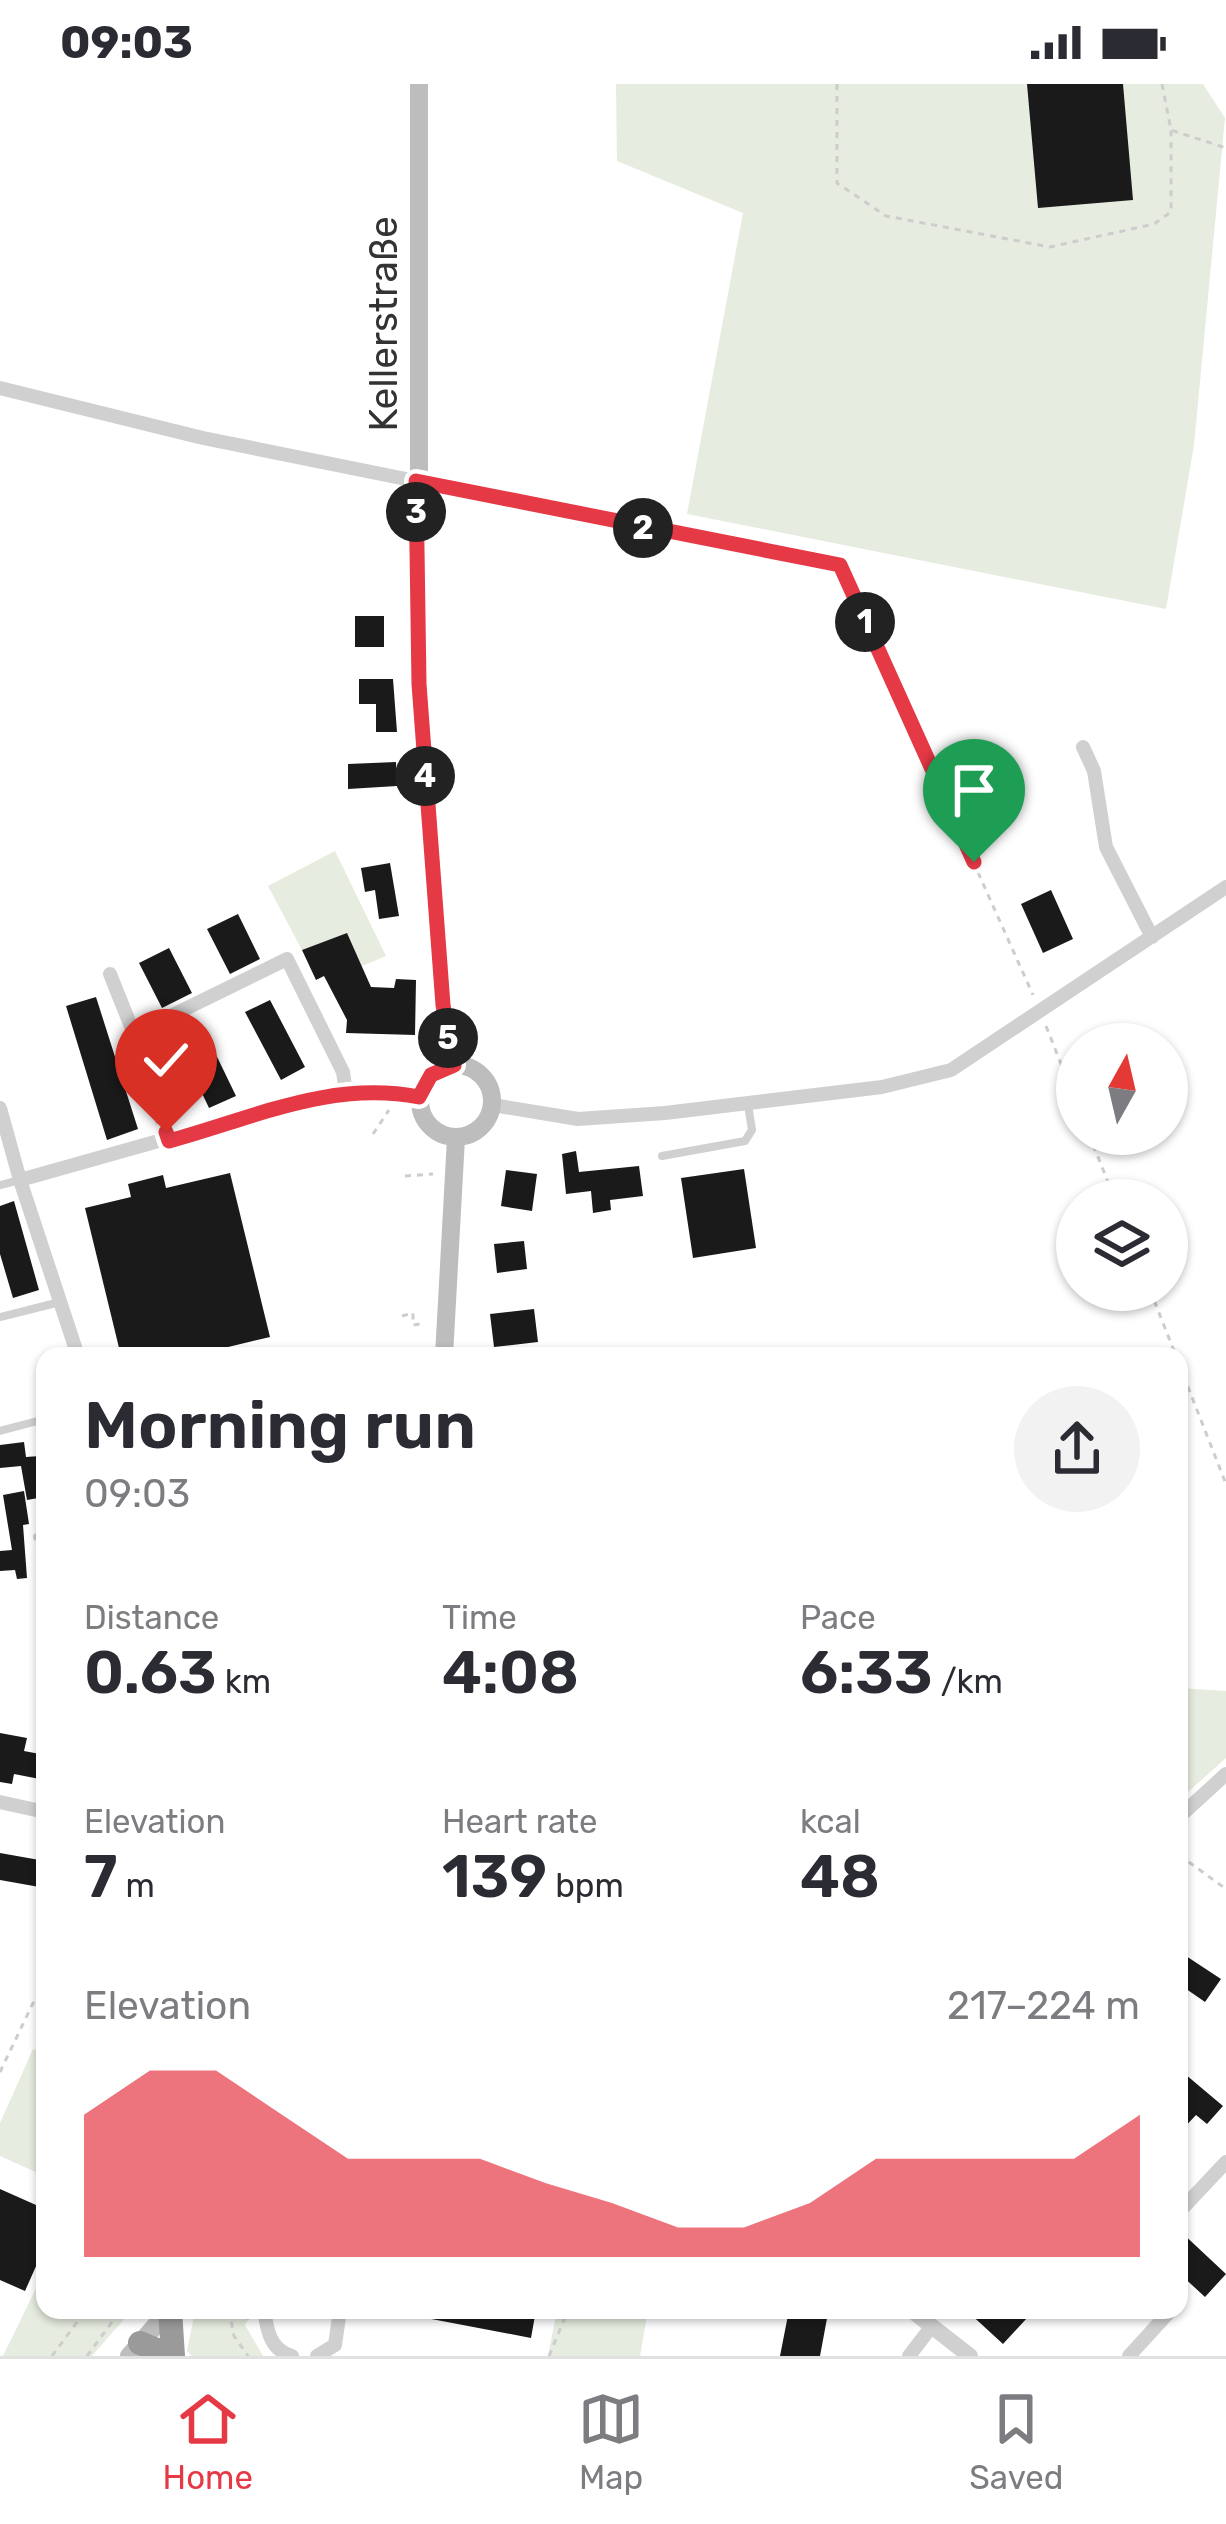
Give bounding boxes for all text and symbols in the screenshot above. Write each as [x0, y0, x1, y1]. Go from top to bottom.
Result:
text: 09:03 [60, 16, 193, 69]
street label: Kellerstraße [361, 216, 407, 432]
pin: 3 [386, 482, 446, 542]
text: 3 [405, 492, 427, 531]
pin: 2 [613, 498, 673, 558]
text: 2 [632, 508, 654, 547]
pin: 1 [835, 592, 895, 652]
text: 1 [857, 602, 873, 641]
pin [923, 739, 1025, 862]
pin: 4 [395, 746, 455, 806]
text: 4 [414, 756, 436, 795]
icon: arrive [941, 757, 1007, 823]
pin: 5 [418, 1008, 478, 1068]
pin [115, 1009, 217, 1132]
text: 5 [437, 1018, 459, 1057]
north arrow [1056, 1023, 1188, 1155]
map controls [1056, 1023, 1188, 1311]
icon: check [133, 1027, 199, 1093]
button: layers [1056, 1179, 1188, 1311]
text: Morning run [84, 1386, 476, 1465]
button: share [1014, 1386, 1140, 1512]
text: 09:03 [84, 1471, 190, 1517]
text: Distance [84, 1598, 219, 1637]
text: Time [442, 1598, 517, 1637]
text: Pace [800, 1598, 876, 1637]
text: 0.63 [84, 1637, 217, 1708]
text: 4:08 [442, 1637, 579, 1708]
text: 6:33 [800, 1637, 933, 1708]
text: km [217, 1662, 271, 1701]
text: /km [933, 1662, 1003, 1701]
text: Elevation [84, 1802, 225, 1841]
text: Heart rate [442, 1802, 598, 1841]
text: kcal [800, 1802, 861, 1841]
text: 7 [84, 1841, 117, 1912]
text: 139 [442, 1841, 547, 1912]
text: 48 [800, 1841, 880, 1912]
text: m [117, 1866, 155, 1905]
text: bpm [547, 1866, 624, 1905]
text: Elevation [84, 1983, 251, 2029]
text: 217–224 m [947, 1983, 1140, 2029]
tab: Home [163, 2386, 253, 2497]
tab: Map [578, 2386, 644, 2497]
tab: Saved [969, 2386, 1063, 2497]

